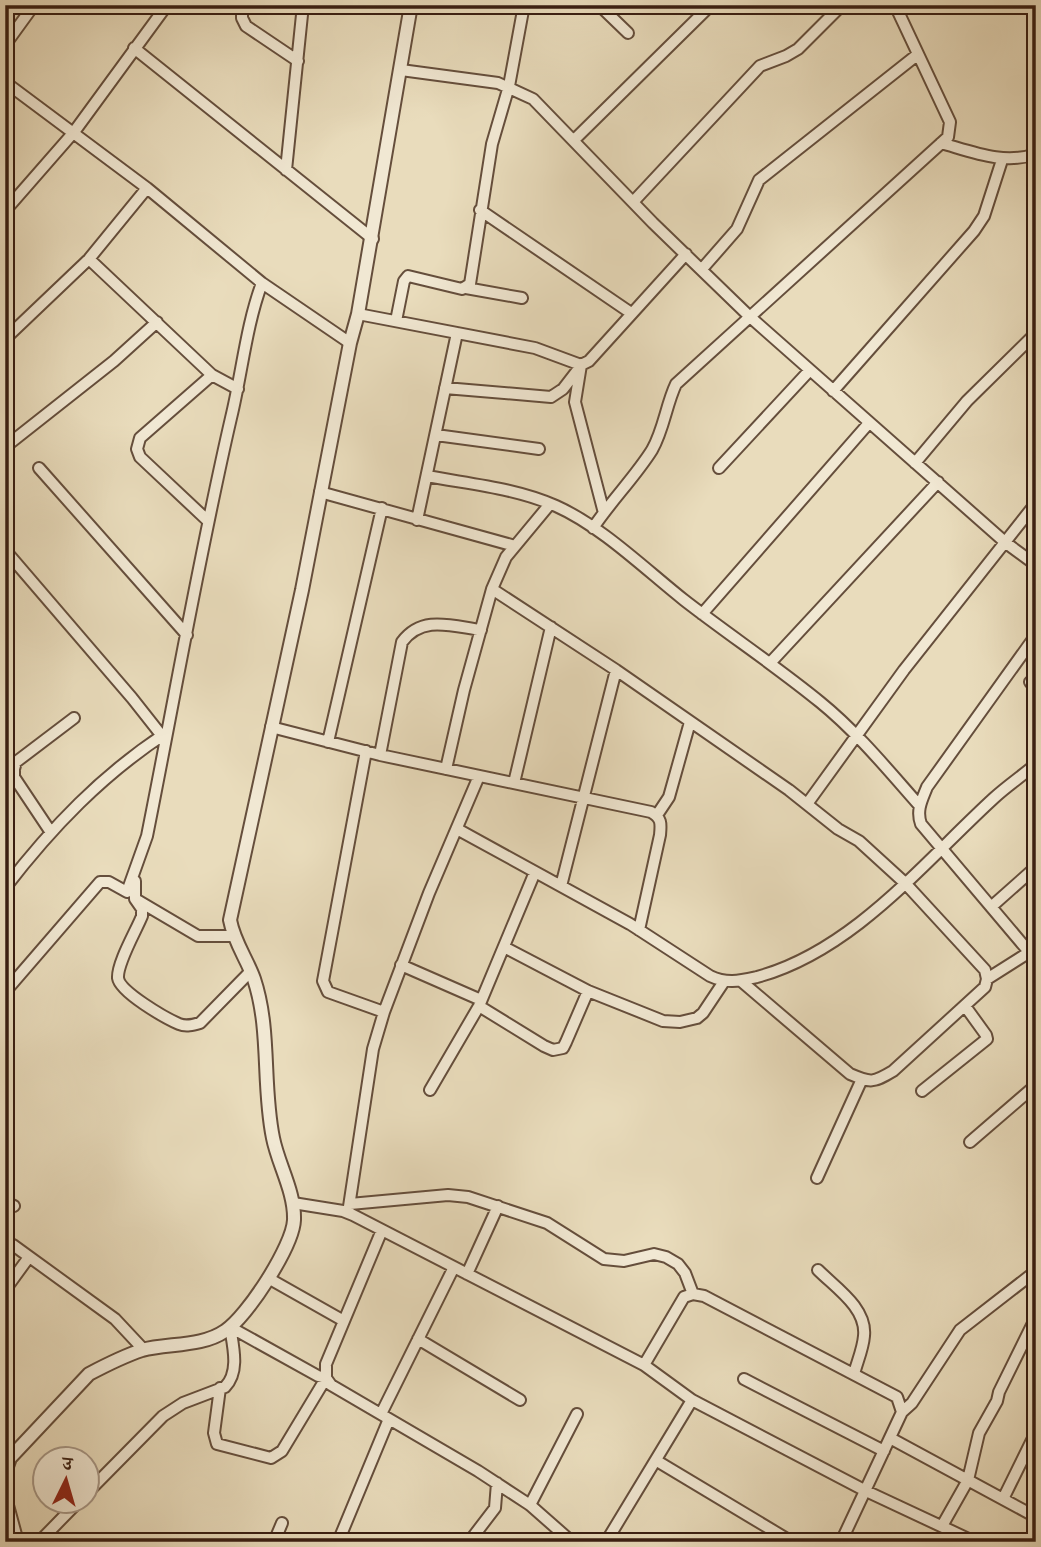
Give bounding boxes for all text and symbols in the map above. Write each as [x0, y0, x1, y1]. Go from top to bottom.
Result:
north arrow [32, 1446, 102, 1516]
text: उ [60, 1452, 75, 1476]

